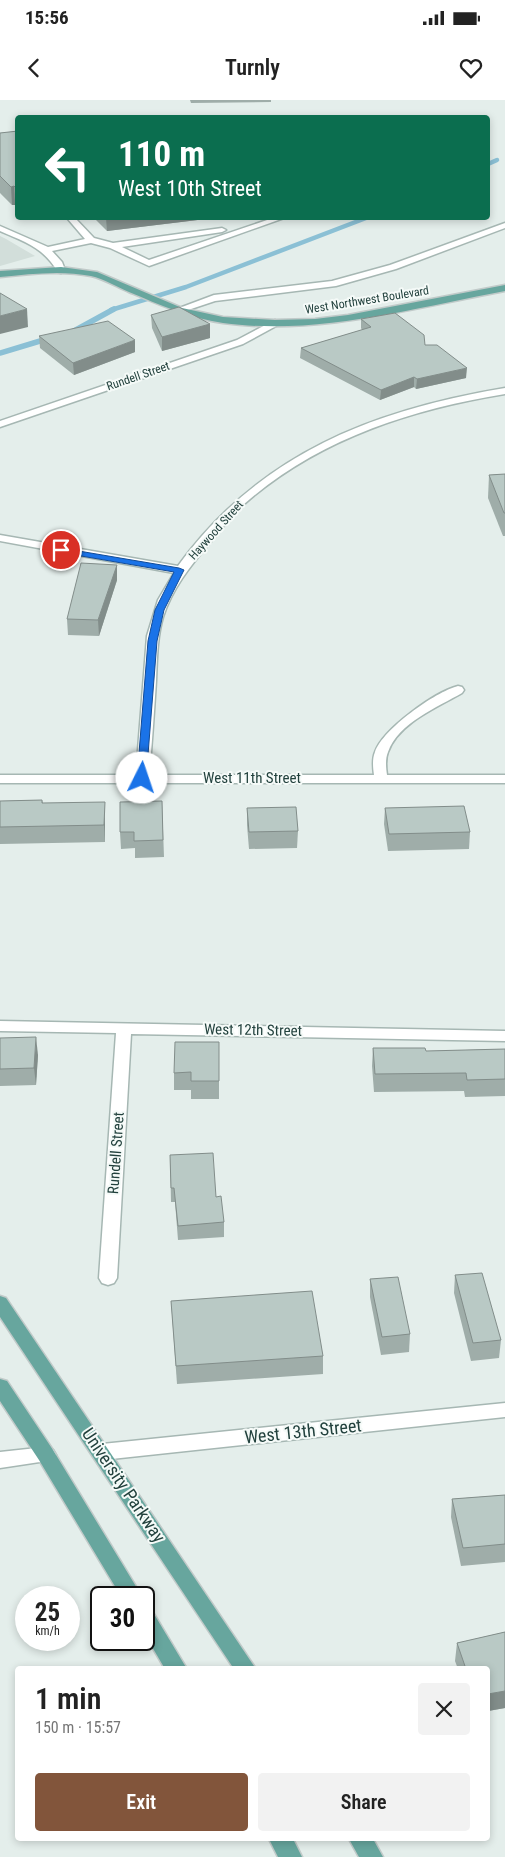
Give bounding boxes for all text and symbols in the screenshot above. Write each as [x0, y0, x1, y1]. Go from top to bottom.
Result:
text: 15:56 [25, 6, 69, 29]
icon: back [20, 54, 48, 82]
icon: heart [457, 54, 485, 82]
text: Turnly [225, 55, 280, 80]
text: 110 m [118, 134, 205, 175]
icon: left [35, 135, 100, 200]
text: West 10th Street [118, 176, 262, 201]
street label: West Northwest Boulevard [304, 283, 430, 317]
street label: Rundell Street [105, 359, 172, 393]
street label: Haywood Street [186, 497, 247, 562]
pin [40, 529, 82, 571]
icon: arrive [47, 536, 75, 564]
position arrow [115, 751, 167, 803]
street label: West 11th Street [203, 769, 301, 787]
street label: West 12th Street [204, 1020, 302, 1040]
street label: Rundell Street [104, 1111, 128, 1195]
street label: West 13th Street [243, 1414, 363, 1448]
street label: University Parkway [78, 1424, 170, 1547]
speed limit sign: 30 [90, 1586, 155, 1651]
text: 25 [35, 1598, 60, 1627]
text: km/h [35, 1624, 60, 1638]
text: 1 min [35, 1681, 101, 1716]
button: close [418, 1683, 470, 1735]
text: 150 m · 15:57 [35, 1718, 121, 1737]
button: Exit [35, 1773, 248, 1831]
button: Share [258, 1773, 470, 1831]

